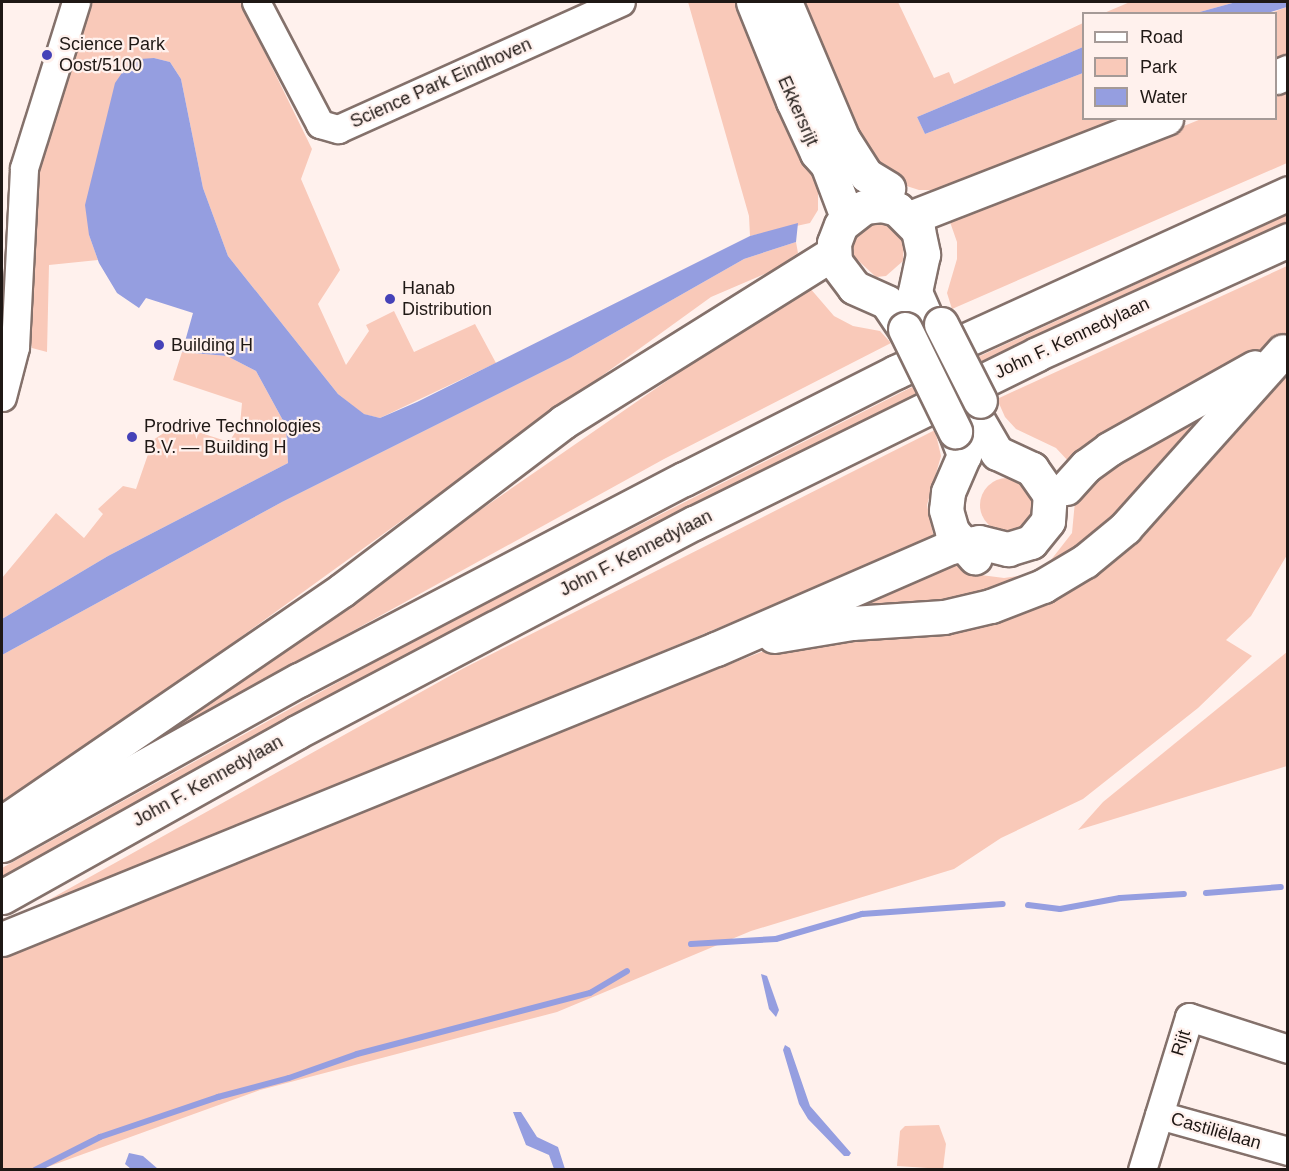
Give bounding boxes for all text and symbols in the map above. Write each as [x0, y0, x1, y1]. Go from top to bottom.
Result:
legend [1082, 12, 1277, 120]
text: Road [1140, 27, 1183, 47]
street label: Science Park Eindhoven [347, 33, 535, 133]
place label: Science Park Oost/5100 [59, 34, 165, 76]
marker: Science Park Oost/5100 [40, 48, 54, 62]
text: Park [1140, 57, 1177, 77]
street label: Ekkersrijt [773, 73, 823, 149]
text: Water [1140, 87, 1187, 107]
place label: Hanab Distribution [402, 278, 492, 320]
marker: Hanab Distribution [383, 292, 397, 306]
street label: John F. Kennedylaan [991, 293, 1153, 383]
place label: Building H [171, 334, 253, 356]
marker: Building H [152, 338, 166, 352]
place label: Prodrive Technologies B.V. — Building H [144, 416, 321, 458]
marker: Prodrive Technologies B.V. — Building H [125, 430, 139, 444]
street label: John F. Kennedylaan [556, 505, 716, 601]
street label: John F. Kennedylaan [129, 731, 287, 831]
street label: Rijt [1167, 1027, 1195, 1059]
street label: Castiliëlaan [1168, 1108, 1264, 1154]

